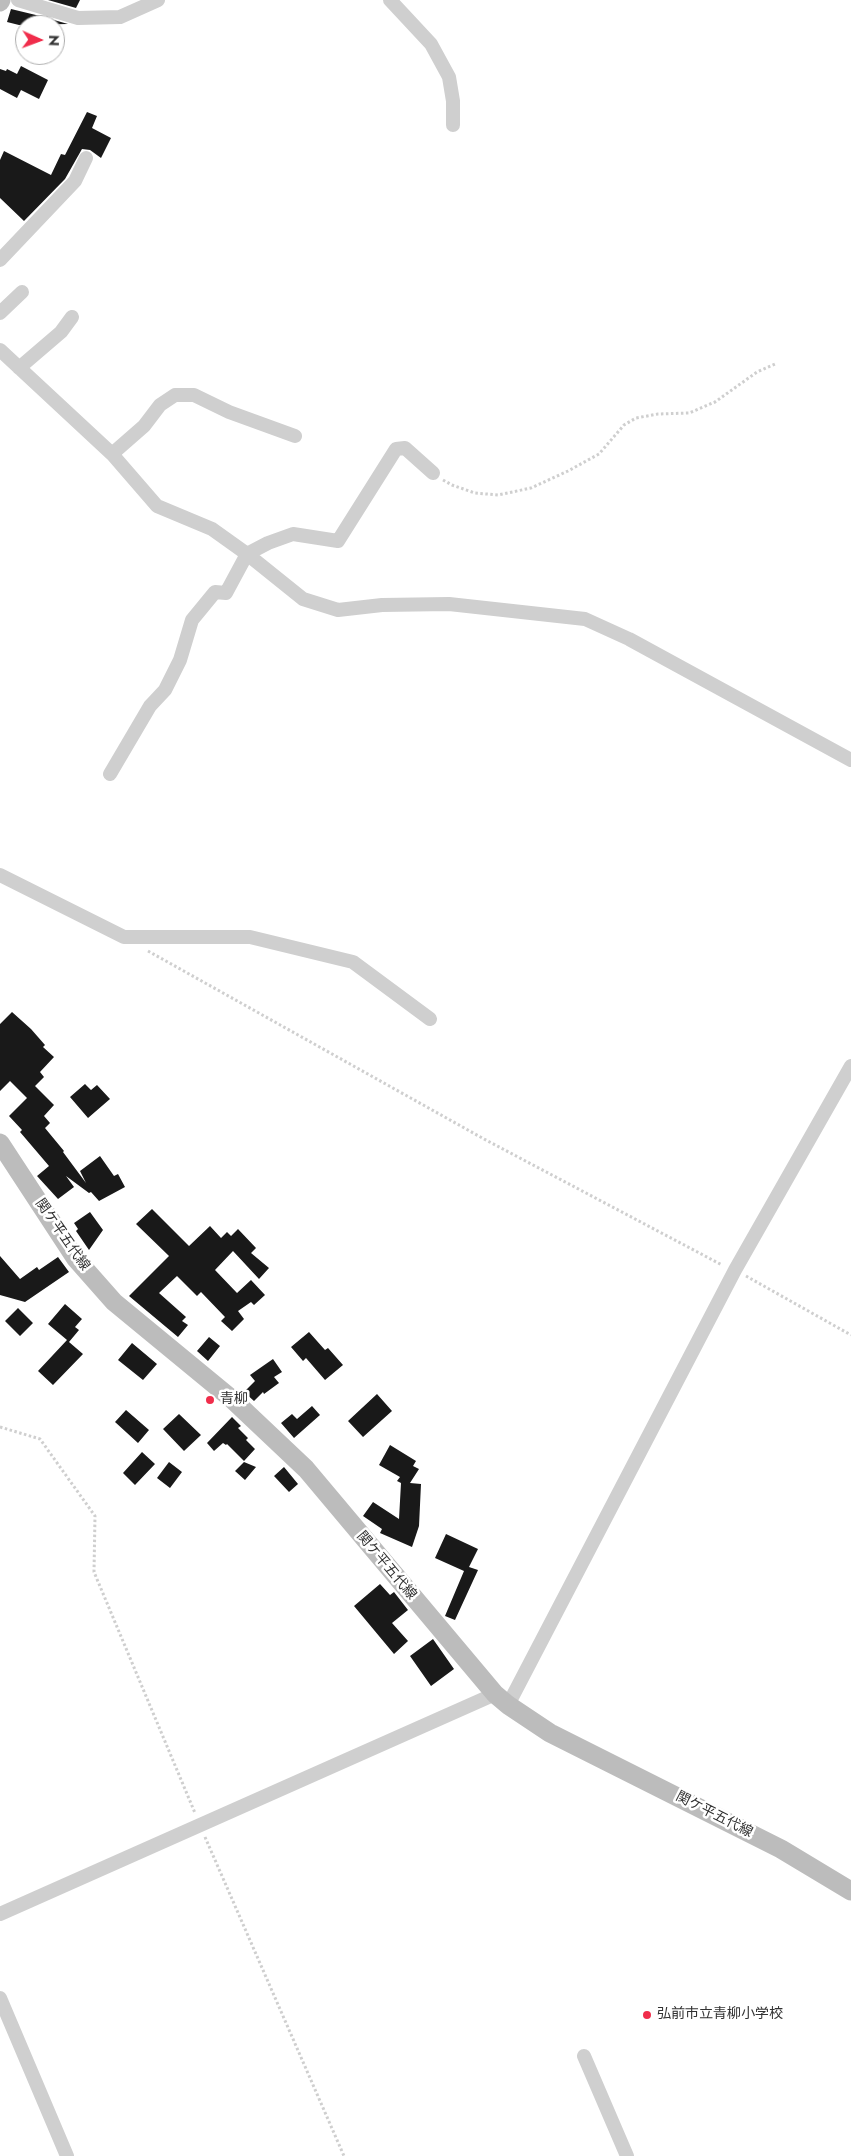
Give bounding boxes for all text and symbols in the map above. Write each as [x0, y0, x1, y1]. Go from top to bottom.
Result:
north arrow [15, 15, 65, 65]
text: N [44, 35, 64, 46]
street label: 関ケ平五代線 [31, 1196, 93, 1274]
place label: 青柳 [220, 1392, 248, 1408]
marker: 青柳 [204, 1394, 216, 1406]
street label: 関ケ平五代線 [353, 1528, 419, 1604]
street label: 関ケ平五代線 [673, 1788, 755, 1842]
place label: 弘前市立青柳小学校 [657, 2007, 783, 2023]
marker: 弘前市立青柳小学校 [641, 2009, 653, 2021]

